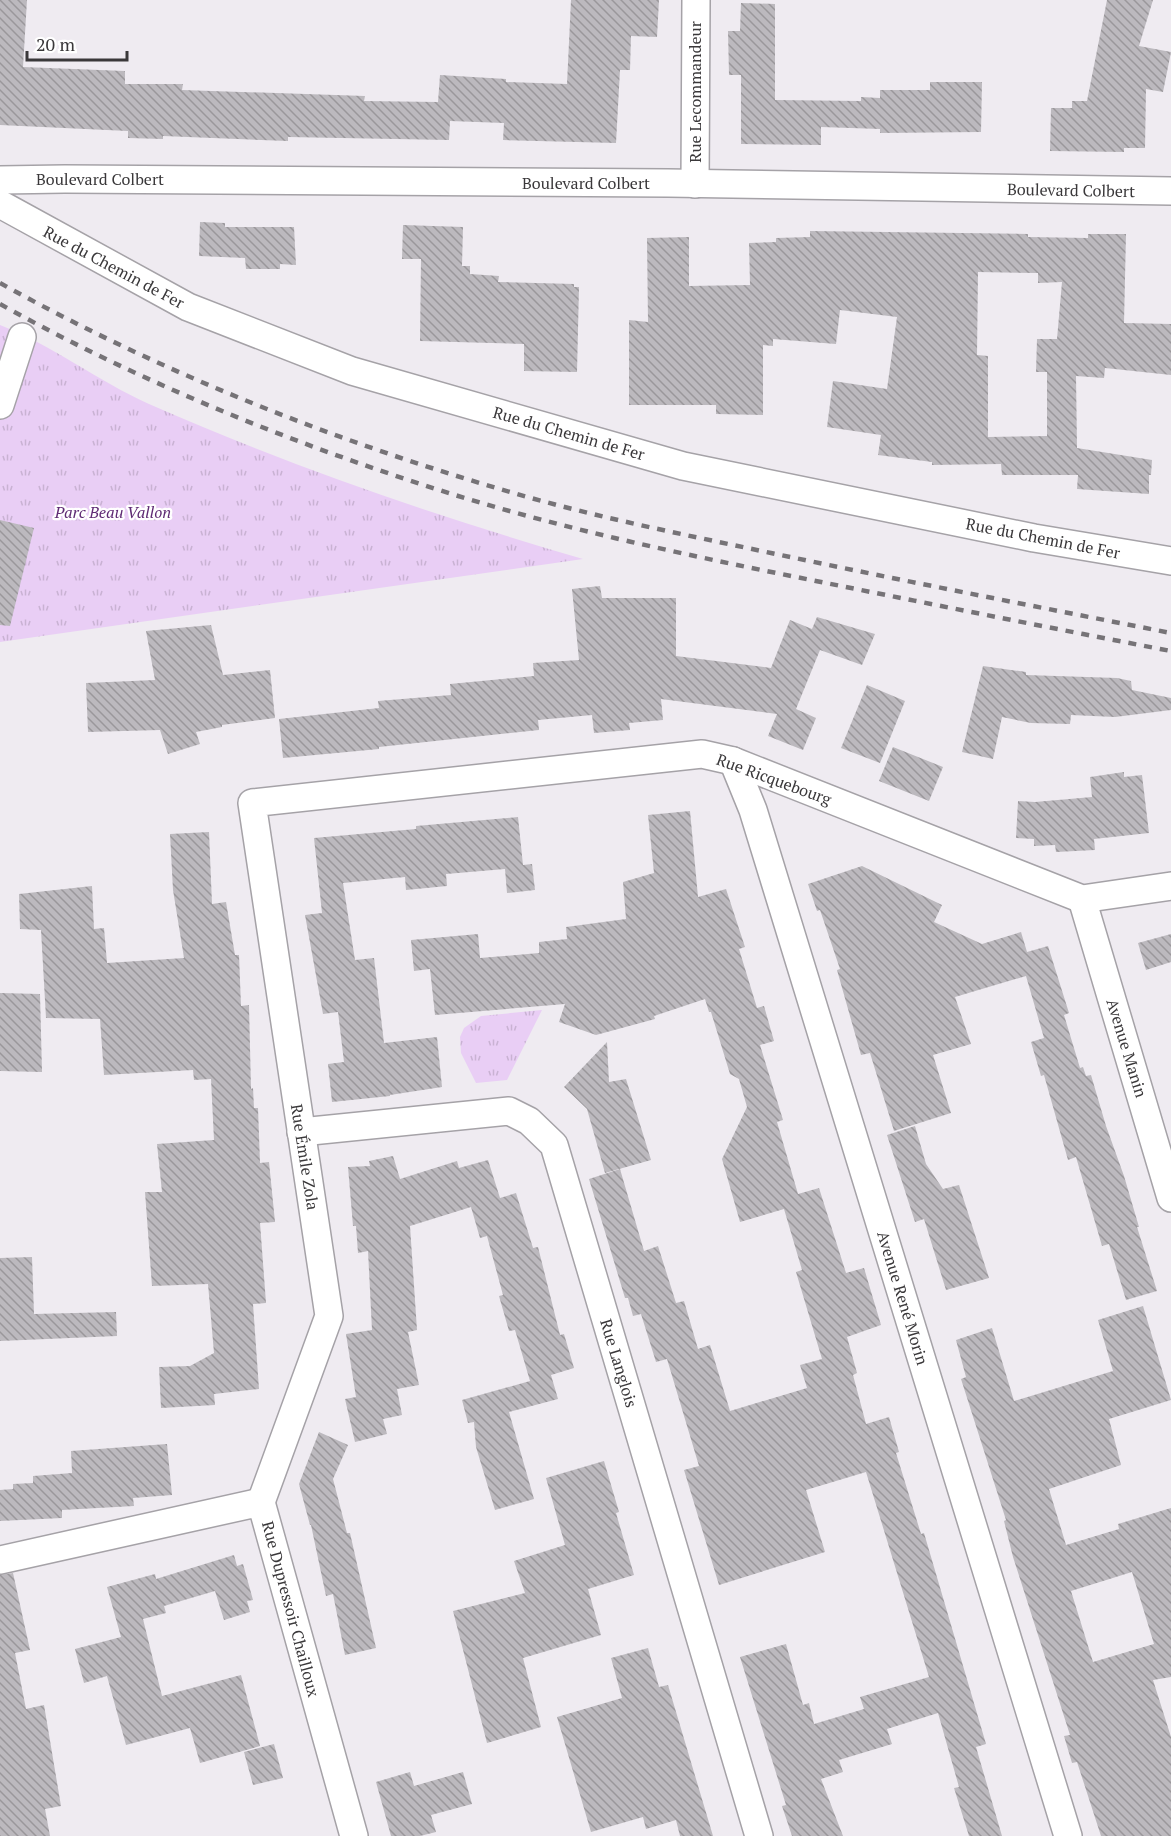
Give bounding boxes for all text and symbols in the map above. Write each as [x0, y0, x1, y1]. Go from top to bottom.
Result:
street label: Rue Lecommandeur [684, 20, 706, 163]
scale bar [27, 24, 128, 62]
text: 20 m [36, 32, 76, 56]
street label: Boulevard Colbert [36, 168, 164, 190]
street label: Boulevard Colbert [522, 172, 650, 194]
street label: Boulevard Colbert [1007, 178, 1135, 202]
street label: Rue du Chemin de Fer [40, 220, 189, 314]
street label: Rue du Chemin de Fer [491, 401, 648, 465]
park label: Parc Beau Vallon [54, 501, 171, 523]
street label: Rue du Chemin de Fer [964, 512, 1123, 564]
street label: Rue Ricquebourg [713, 748, 835, 810]
street label: Avenue Manin [1102, 996, 1153, 1100]
street label: Rue Émile Zola [286, 1102, 324, 1212]
street label: Avenue René Morin [872, 1228, 934, 1368]
street label: Rue Langlois [595, 1316, 643, 1410]
street label: Rue Dupressoir Chailloux [257, 1519, 325, 1700]

